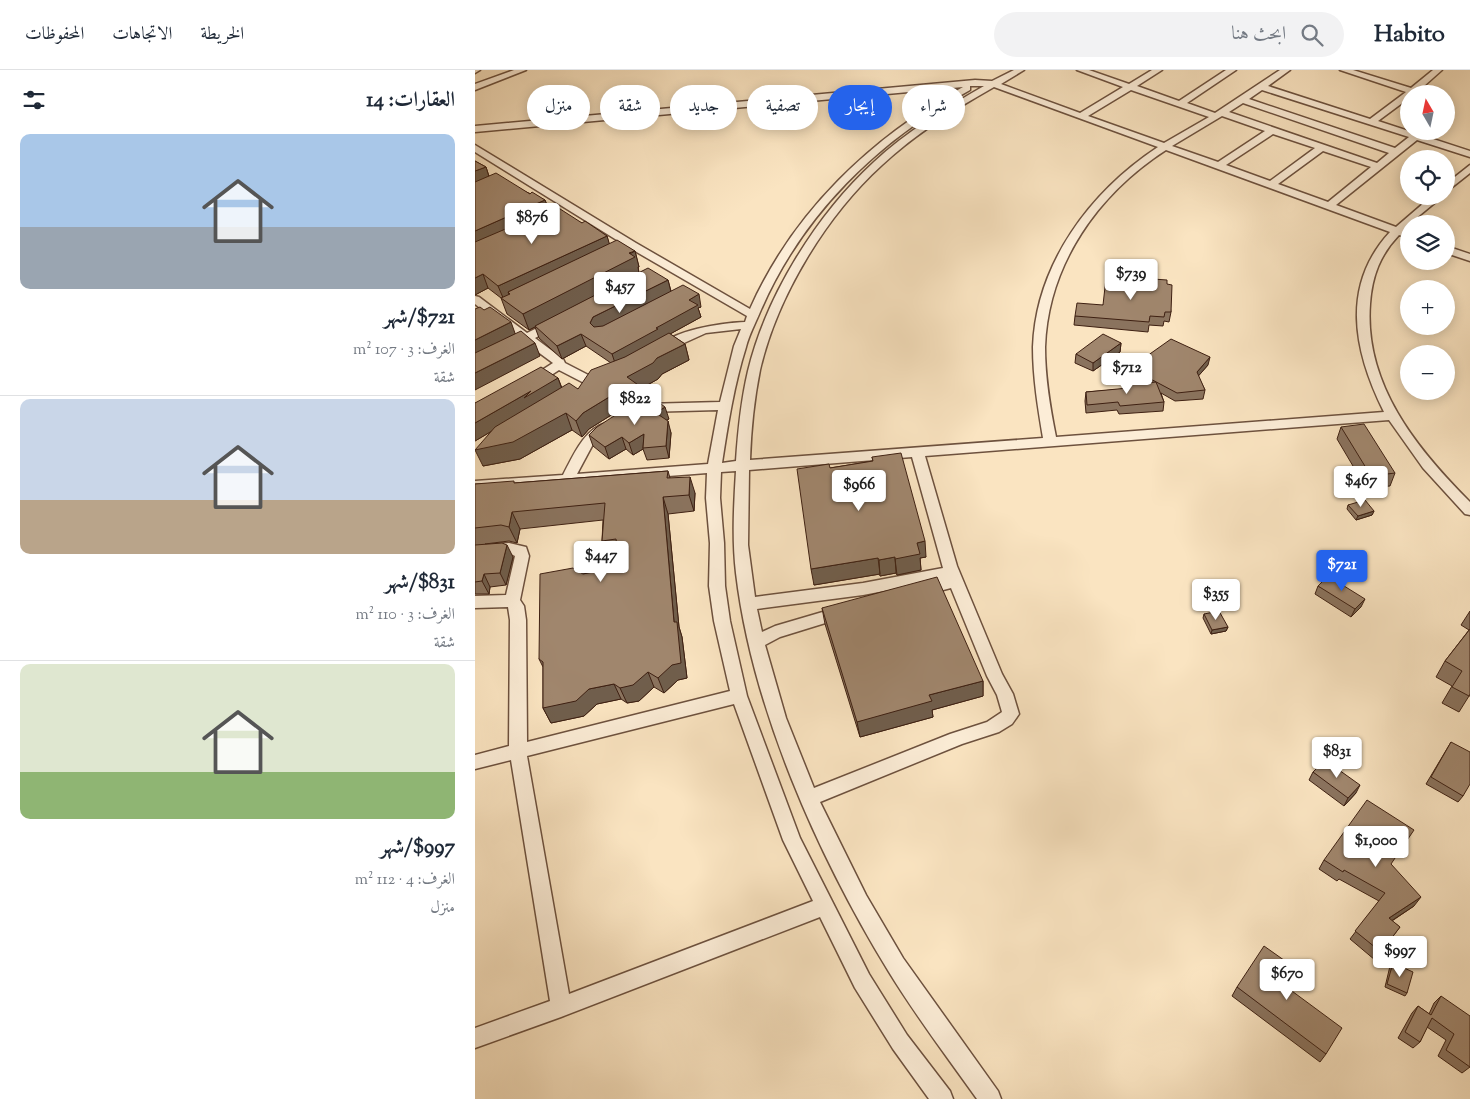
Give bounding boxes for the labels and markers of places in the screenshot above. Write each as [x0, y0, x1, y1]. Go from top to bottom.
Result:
pin: $876 [502, 202, 562, 245]
pin: $739 [1101, 258, 1161, 301]
pin: $457 [590, 272, 650, 314]
pin: $712 [1097, 352, 1157, 395]
pin: $822 [605, 384, 665, 426]
pin: $467 [1331, 466, 1391, 508]
pin: $966 [829, 470, 889, 512]
pin: $447 [571, 540, 631, 583]
pin: $721 [1312, 550, 1372, 592]
pin: $355 [1186, 578, 1246, 621]
pin: $831 [1307, 736, 1367, 779]
pin: $1,000 [1335, 826, 1417, 868]
pin: $997 [1370, 936, 1430, 978]
pin: $670 [1257, 958, 1317, 1001]

